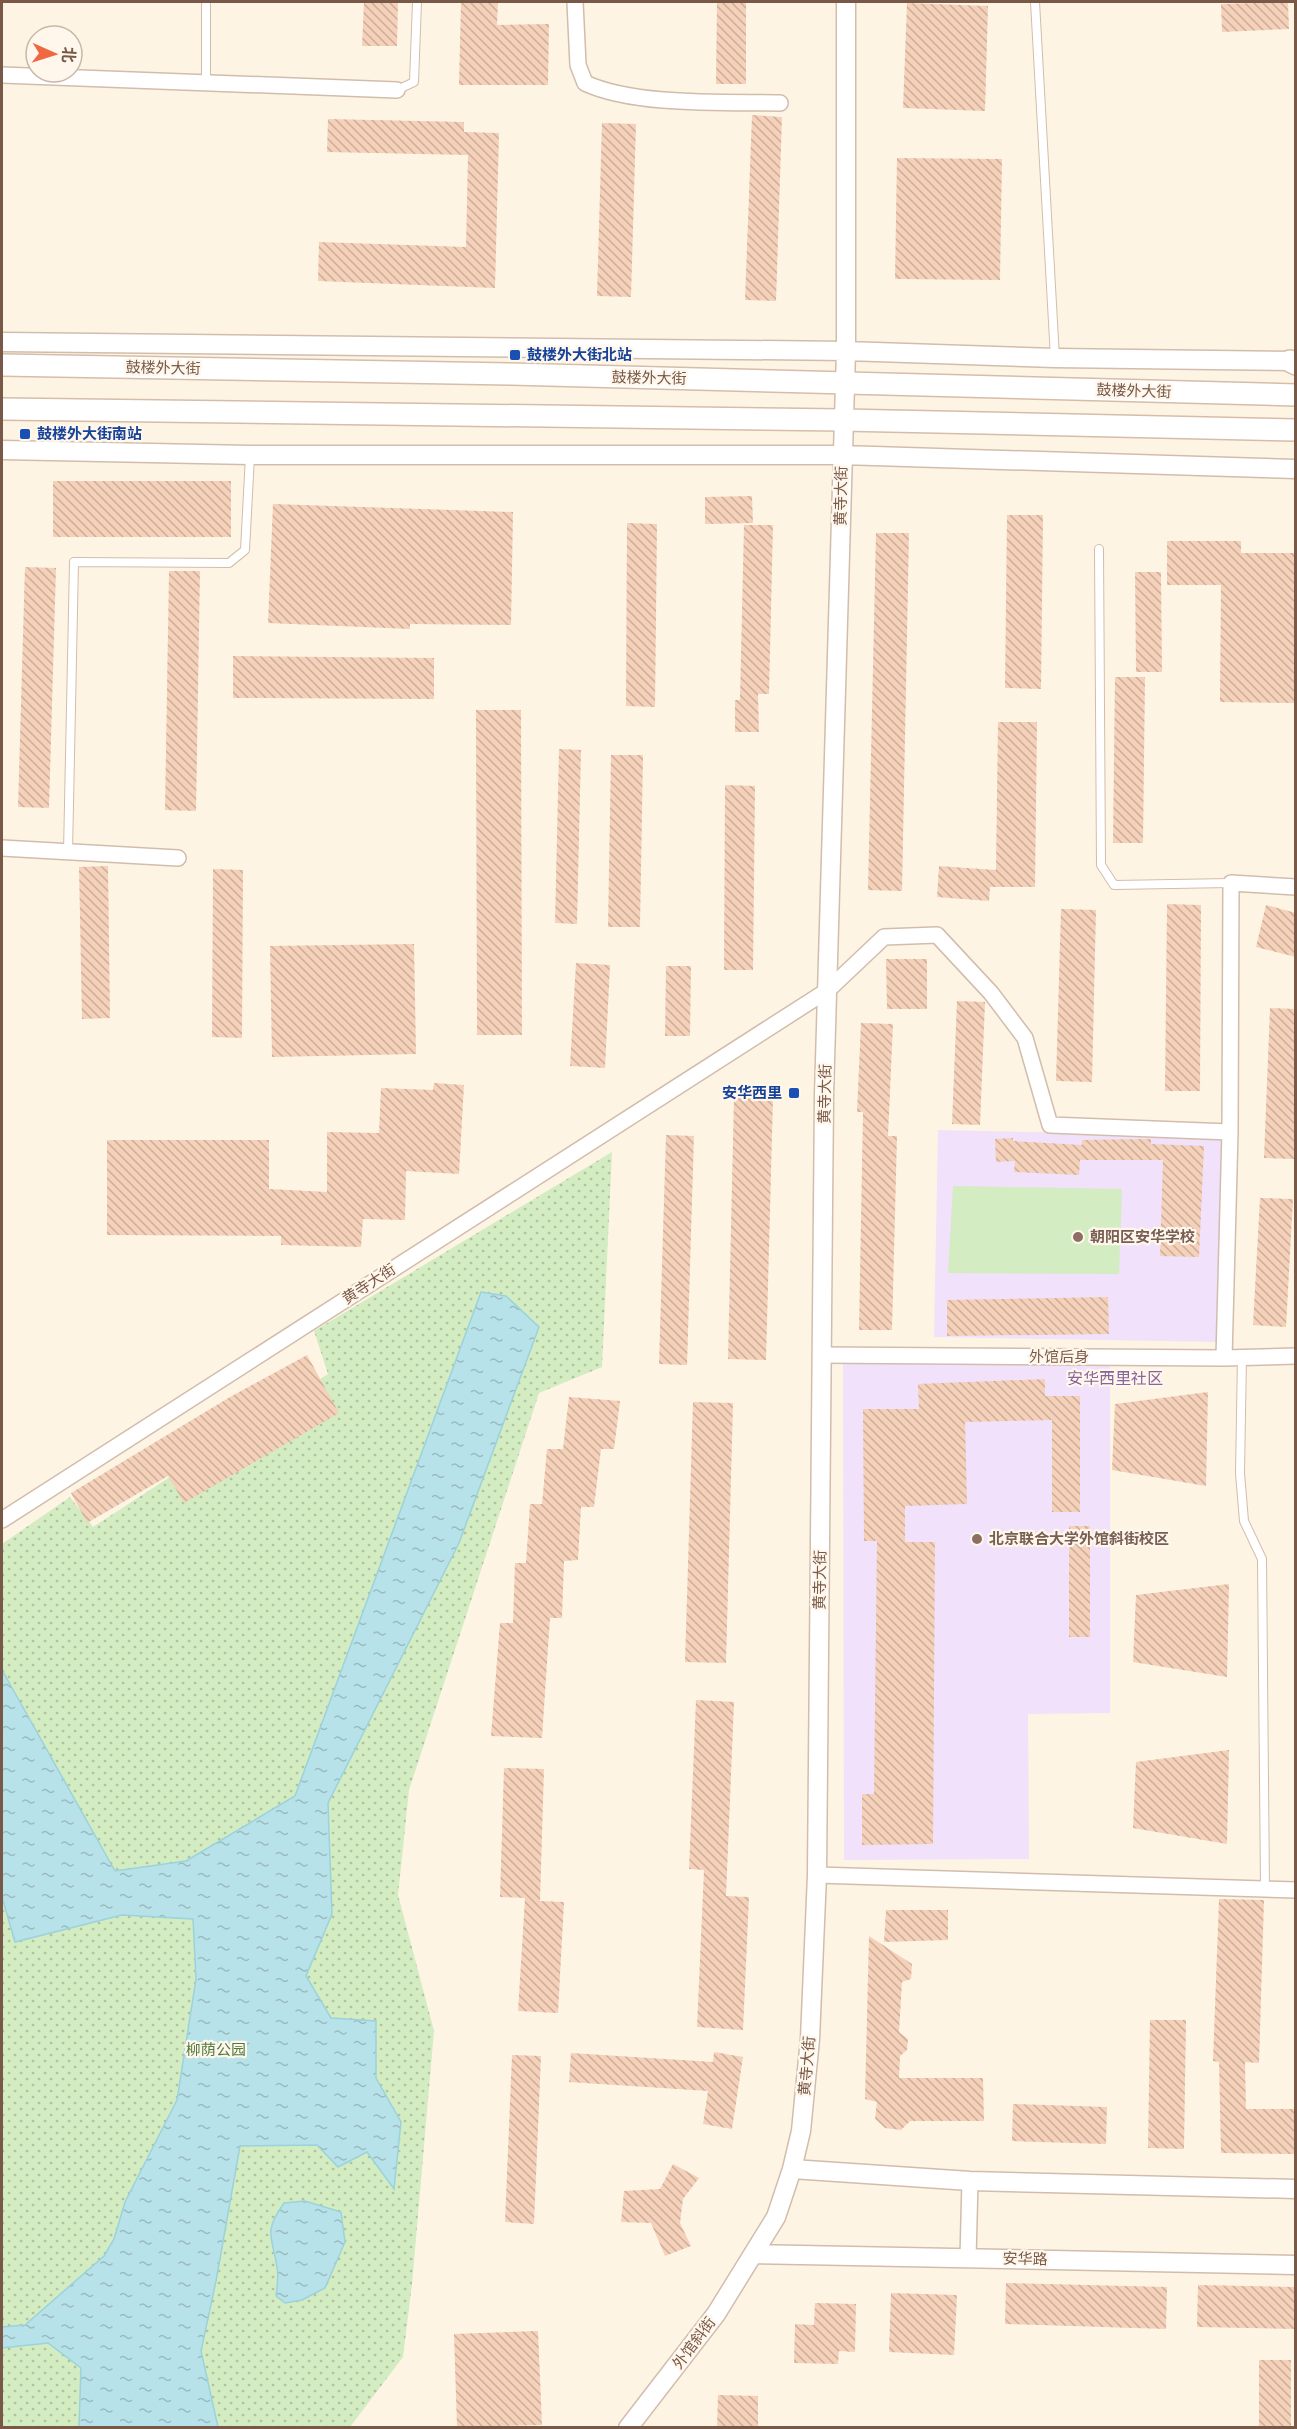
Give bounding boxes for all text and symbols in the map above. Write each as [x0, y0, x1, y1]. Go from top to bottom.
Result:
north arrow [24, 24, 84, 84]
text: 北 [59, 46, 78, 63]
place label: 鼓楼外大街北站 [527, 346, 632, 364]
marker: 鼓楼外大街北站 [508, 348, 522, 362]
street label: 鼓楼外大街 [125, 358, 201, 378]
street label: 鼓楼外大街 [611, 368, 687, 388]
street label: 鼓楼外大街 [1096, 381, 1172, 401]
place label: 鼓楼外大街南站 [37, 425, 142, 443]
marker: 鼓楼外大街南站 [18, 427, 32, 441]
street label: 黄寺大街 [831, 466, 851, 526]
street label: 黄寺大街 [815, 1064, 835, 1124]
place label: 安华西里 [722, 1084, 782, 1102]
marker: 安华西里 [787, 1086, 801, 1100]
place label: 朝阳区安华学校 [1090, 1228, 1195, 1246]
marker: 朝阳区安华学校 [1071, 1230, 1085, 1244]
street label: 黄寺大街 [339, 1260, 399, 1308]
street label: 外馆后身 [1029, 1348, 1089, 1366]
district label: 安华西里社区 [1067, 1369, 1163, 1388]
place label: 北京联合大学外馆斜街校区 [989, 1530, 1169, 1548]
marker: 北京联合大学外馆斜街校区 [970, 1532, 984, 1546]
street label: 黄寺大街 [810, 1550, 830, 1610]
street label: 黄寺大街 [795, 2035, 819, 2097]
park label: 柳荫公园 [186, 2041, 246, 2059]
street label: 安华路 [1002, 2250, 1048, 2268]
street label: 外馆斜街 [669, 2314, 719, 2372]

